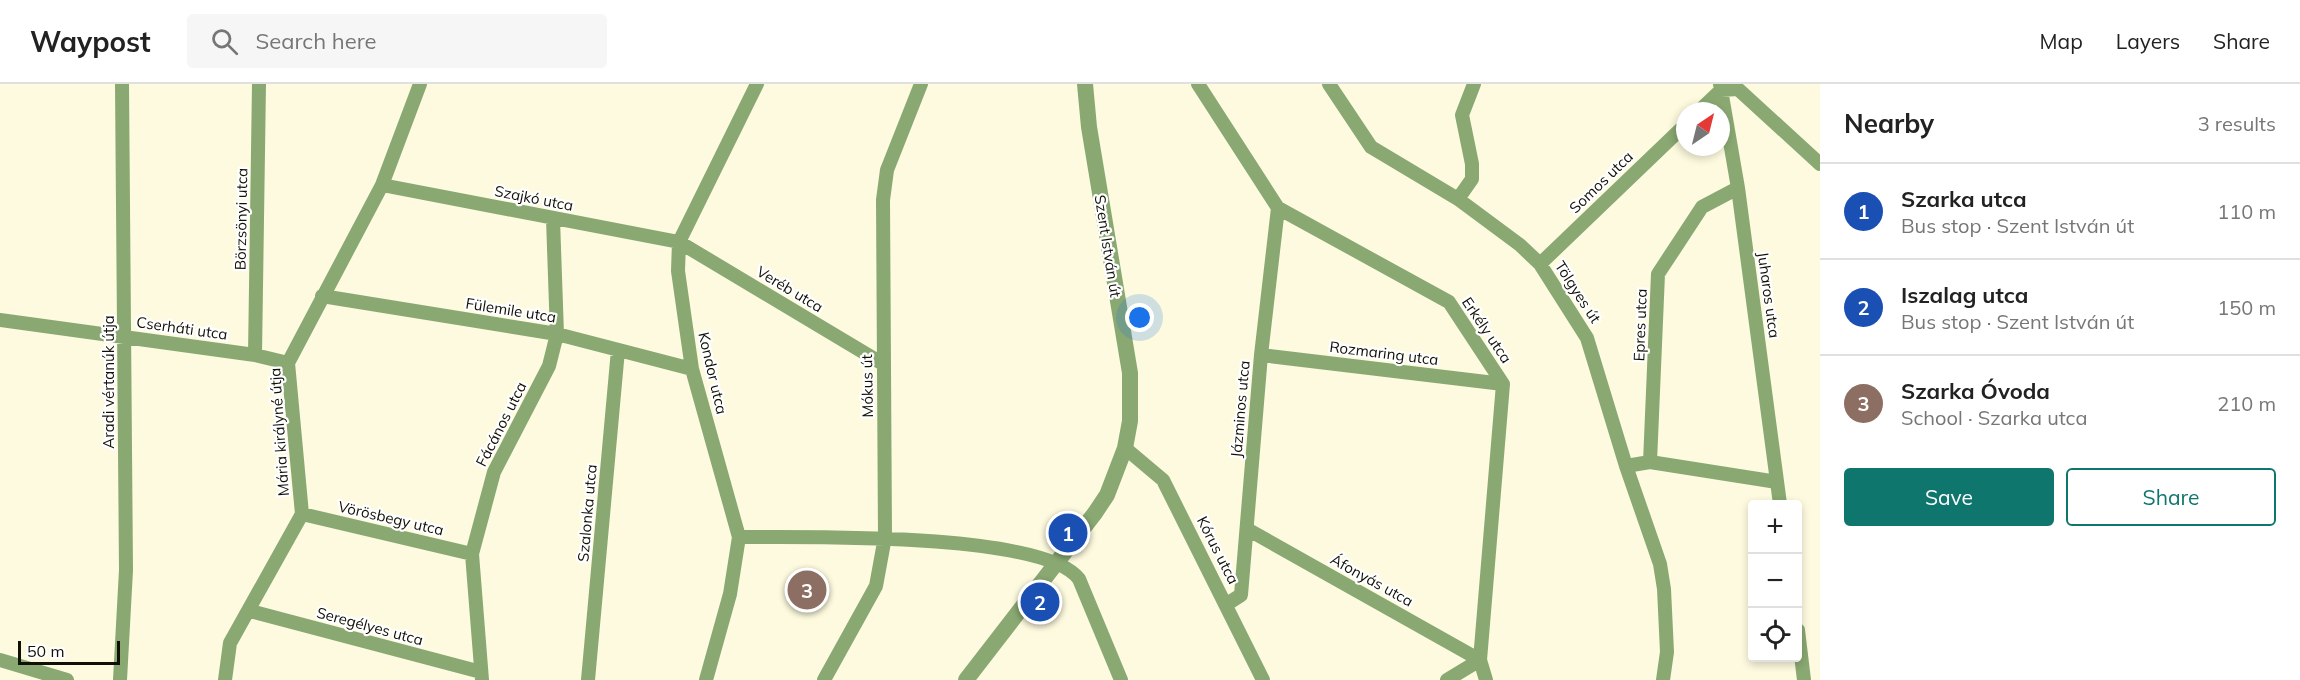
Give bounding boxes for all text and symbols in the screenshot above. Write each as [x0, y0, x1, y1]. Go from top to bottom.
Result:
search box [187, 14, 607, 68]
text: Waypost [30, 24, 151, 59]
icon: search [208, 25, 241, 58]
text: Search here [256, 27, 377, 55]
text: Map [2040, 28, 2083, 54]
text: Layers [2116, 28, 2180, 54]
text: Share [2213, 28, 2270, 54]
north arrow [1676, 102, 1730, 156]
text: Nearby [1844, 107, 1934, 140]
text: 3 results [2198, 111, 2276, 136]
street label: Somos utca [1565, 147, 1637, 217]
street label: Börzsönyi utca [231, 168, 251, 270]
street label: Szajkó utca [493, 181, 575, 215]
text: Szarka utca [1901, 185, 2027, 213]
street label: Szent István út [1091, 194, 1125, 298]
text: 1 [1858, 199, 1870, 224]
text: 110 m [2217, 199, 2276, 224]
text: Bus stop · Szent István út [1901, 213, 2134, 238]
street label: Juharos utca [1754, 251, 1784, 339]
street label: Tölgyes út [1551, 257, 1605, 327]
street label: Veréb utca [753, 262, 827, 316]
text: Iszalag utca [1901, 281, 2028, 309]
street label: Epres utca [1629, 288, 1651, 362]
street label: Fülemile utca [464, 293, 558, 327]
street label: Erkély utca [1458, 293, 1516, 367]
text: 2 [1858, 295, 1870, 320]
text: 150 m [2217, 295, 2276, 320]
your location [1125, 303, 1154, 332]
text: Bus stop · Szent István út [1901, 309, 2134, 334]
street label: Cserháti utca [135, 312, 229, 344]
street label: Aradi vértanúk útja [99, 315, 118, 449]
street label: Kondor utca [694, 330, 732, 416]
street label: Rozmaring utca [1328, 337, 1440, 369]
street label: Mókus út [857, 354, 877, 418]
street label: Jázminos utca [1226, 360, 1254, 458]
street label: Mária királyné útja [265, 367, 293, 497]
text: Szarka Óvoda [1901, 377, 2050, 405]
street label: Fácános utca [471, 378, 531, 470]
text: 3 [1858, 391, 1870, 416]
text: 210 m [2217, 391, 2276, 416]
text: School · Szarka utca [1901, 405, 2087, 430]
street label: Szalonka utca [573, 463, 601, 563]
button: Save [1844, 468, 2054, 526]
button: Share [2066, 468, 2276, 526]
street label: Vörösbegy utca [336, 497, 446, 539]
map controls [1748, 500, 1802, 662]
button: + [1748, 500, 1802, 554]
pin: 1 [1048, 510, 1088, 556]
street label: Kórus utca [1193, 513, 1243, 587]
street label: Áfonyás utca [1327, 549, 1417, 611]
button: − [1748, 554, 1802, 608]
pin: 3 [788, 568, 826, 612]
pin: 2 [1020, 580, 1060, 624]
street label: Seregélyes utca [315, 603, 425, 649]
button: locate [1748, 608, 1802, 662]
scale bar [18, 638, 120, 666]
text: 50 m [27, 641, 64, 661]

